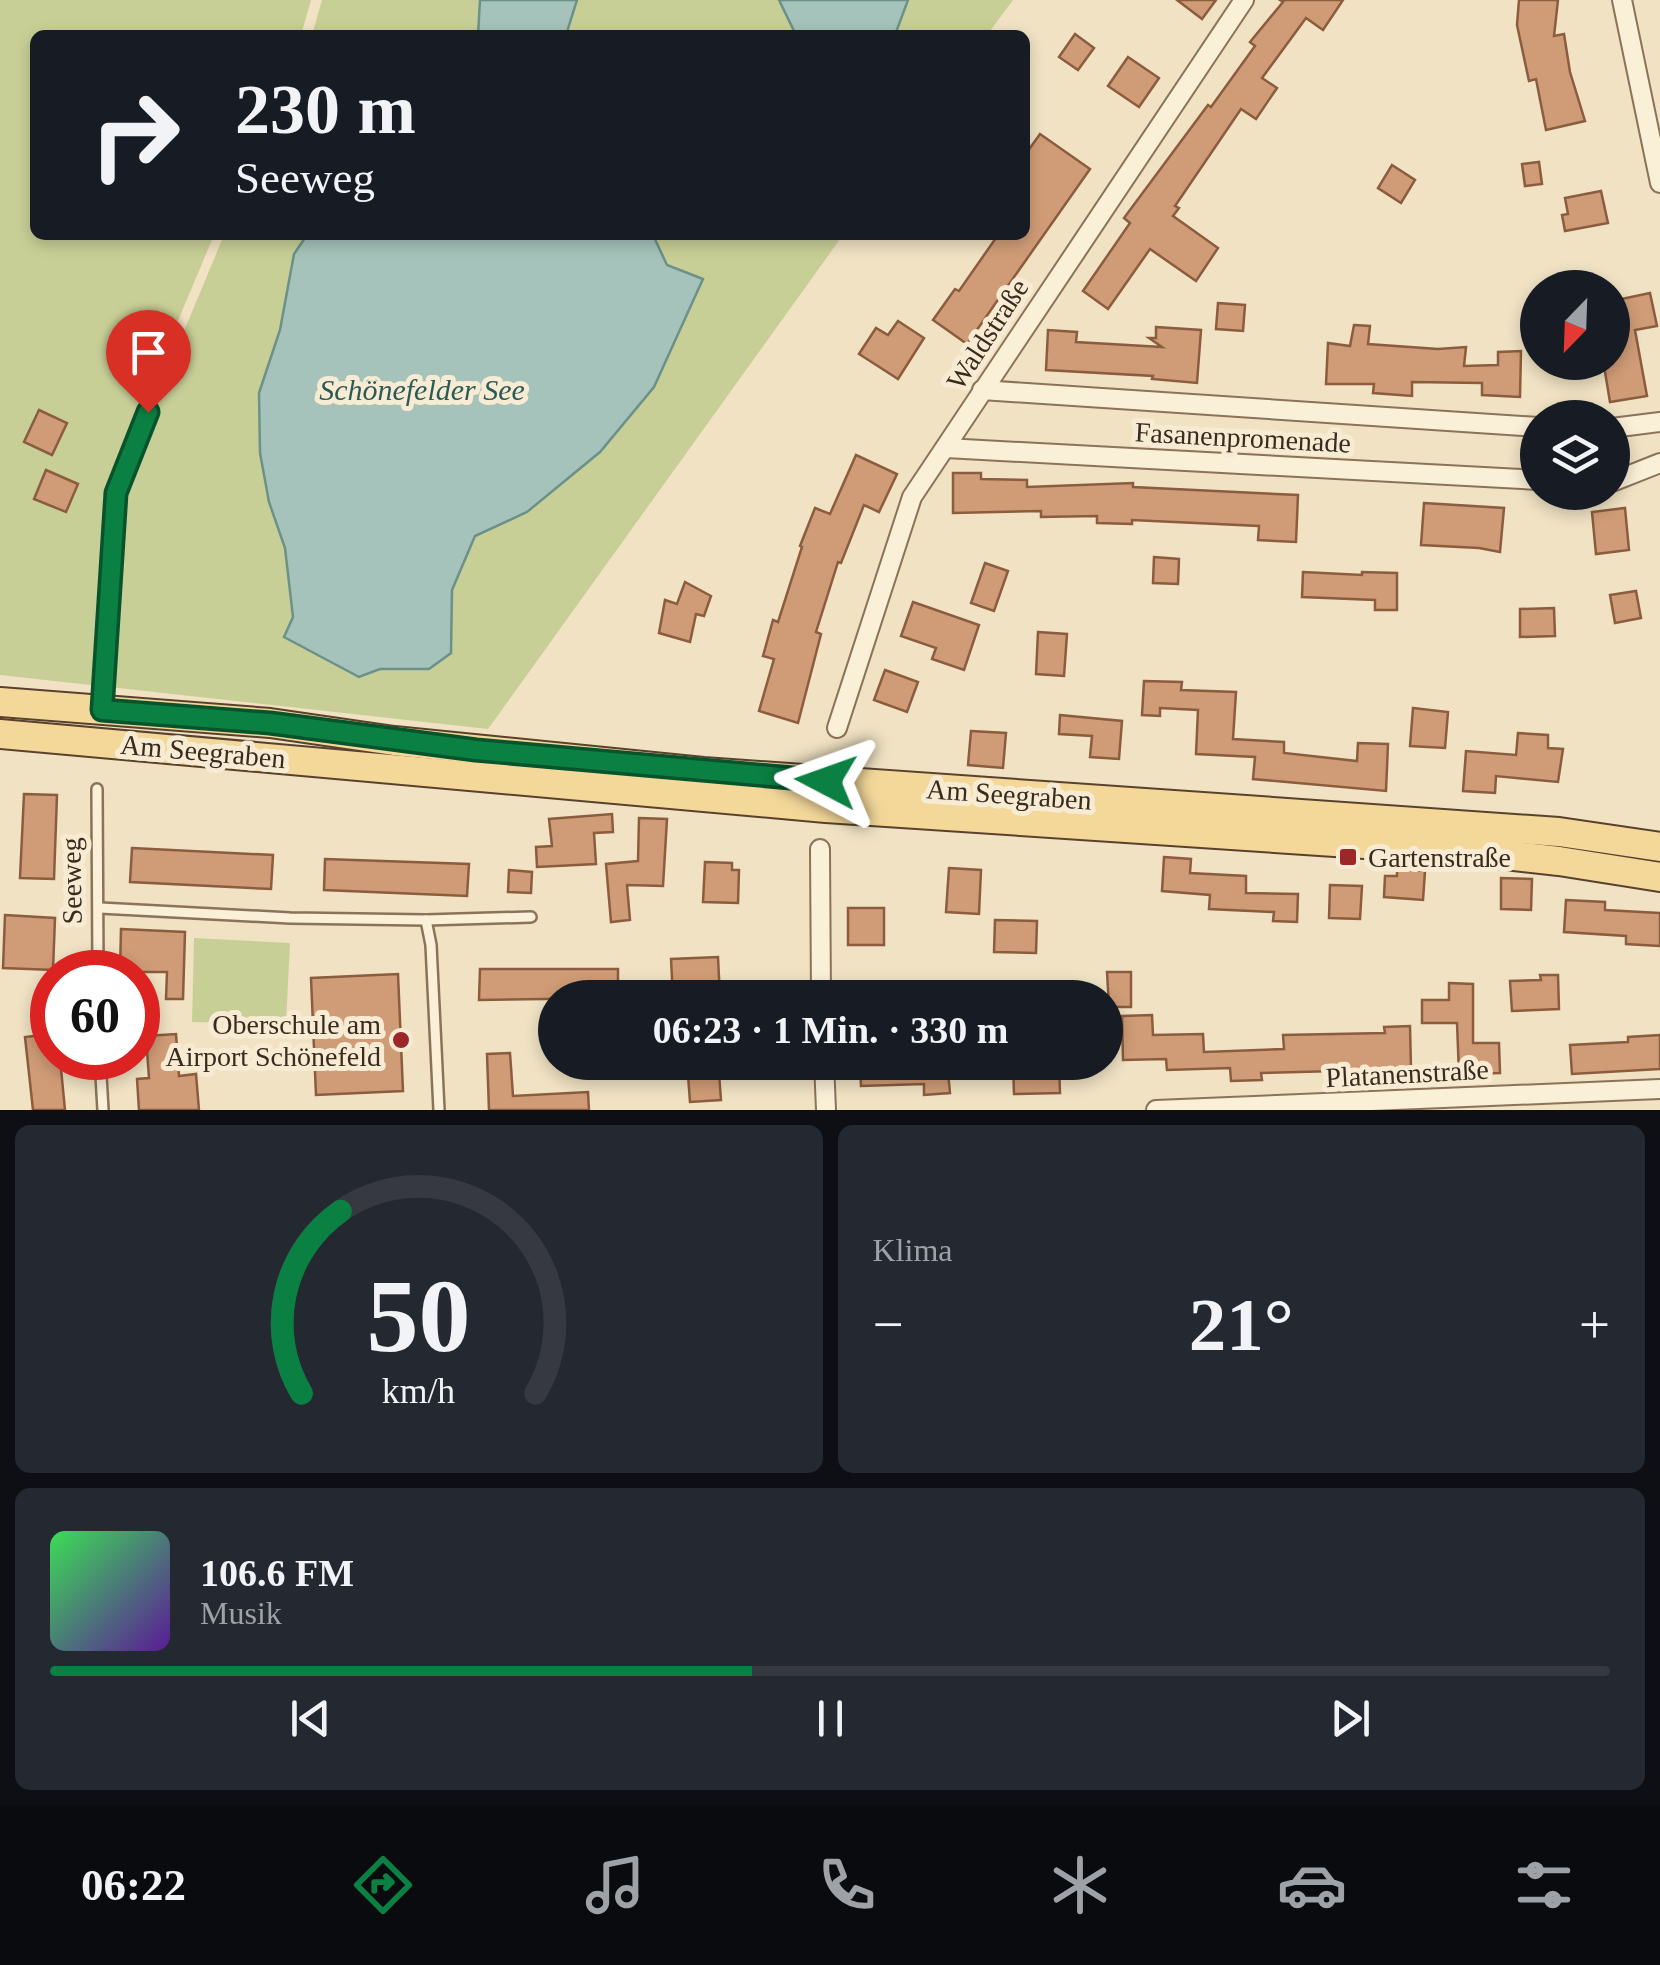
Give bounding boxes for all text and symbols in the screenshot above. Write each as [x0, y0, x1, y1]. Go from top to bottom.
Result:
icon: right [70, 70, 200, 200]
text: 230 m [235, 71, 416, 148]
text: Seeweg [235, 153, 375, 203]
north arrow [1520, 270, 1630, 380]
map controls [1520, 270, 1630, 510]
street label: Waldstraße [940, 273, 1035, 395]
pin [106, 310, 191, 413]
icon: arrive [121, 325, 176, 380]
water label: Schönefelder See [319, 373, 525, 406]
button: layers [1520, 400, 1630, 510]
street label: Fasanenpromenade [1134, 416, 1352, 459]
street label: Am Seegraben [119, 729, 287, 774]
position arrow [774, 729, 878, 833]
street label: Am Seegraben [925, 773, 1093, 816]
street label: Seeweg [55, 837, 88, 925]
place label: Gartenstraße [1368, 842, 1511, 873]
marker: Gartenstraße [1337, 846, 1359, 868]
speed limit sign: 60 [30, 950, 160, 1080]
place label: Oberschule am Airport Schönefeld [166, 1009, 381, 1072]
text: 06:23 · 1 Min. · 330 m [653, 1009, 1008, 1051]
marker: Oberschule am Airport Schönefeld [390, 1029, 412, 1051]
street label: Platanenstraße [1325, 1054, 1489, 1093]
text: Klima [873, 1232, 952, 1268]
text: 50 [367, 1258, 471, 1373]
text: 21° [1189, 1283, 1294, 1366]
text: − [873, 1294, 904, 1355]
text: + [1579, 1294, 1610, 1355]
text: km/h [382, 1371, 456, 1411]
text: 106.6 FM [200, 1552, 354, 1594]
text: Musik [200, 1595, 282, 1631]
icon: previous [283, 1691, 338, 1746]
icon: pause [803, 1691, 858, 1746]
icon: next [1323, 1691, 1378, 1746]
icon: directions [348, 1850, 418, 1920]
icon: music [580, 1850, 650, 1920]
icon: phone [812, 1850, 882, 1920]
icon: climate [1045, 1850, 1115, 1920]
icon: car [1277, 1850, 1347, 1920]
icon: filters [1509, 1850, 1579, 1920]
text: 06:22 [81, 1860, 186, 1910]

